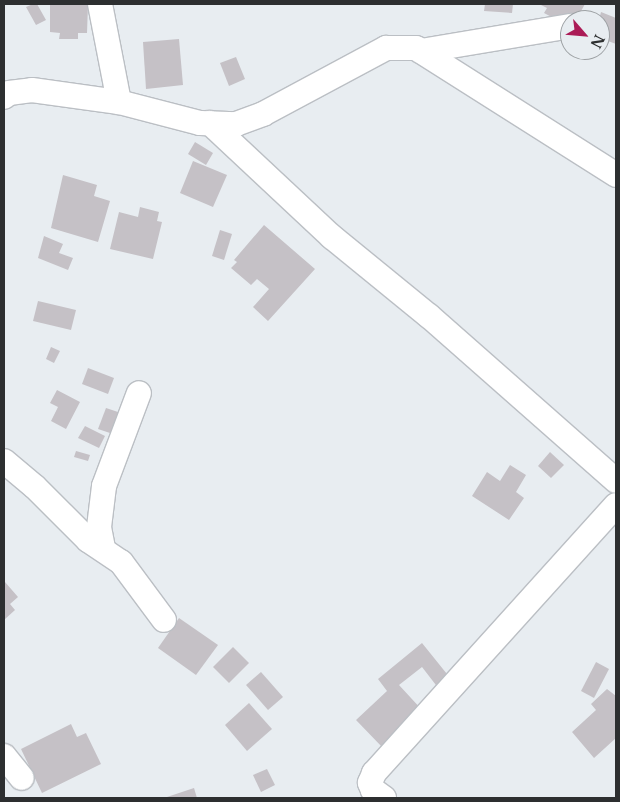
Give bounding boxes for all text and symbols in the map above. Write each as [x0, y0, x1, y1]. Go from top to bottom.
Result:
north arrow [560, 10, 610, 60]
text: N [586, 31, 608, 51]

